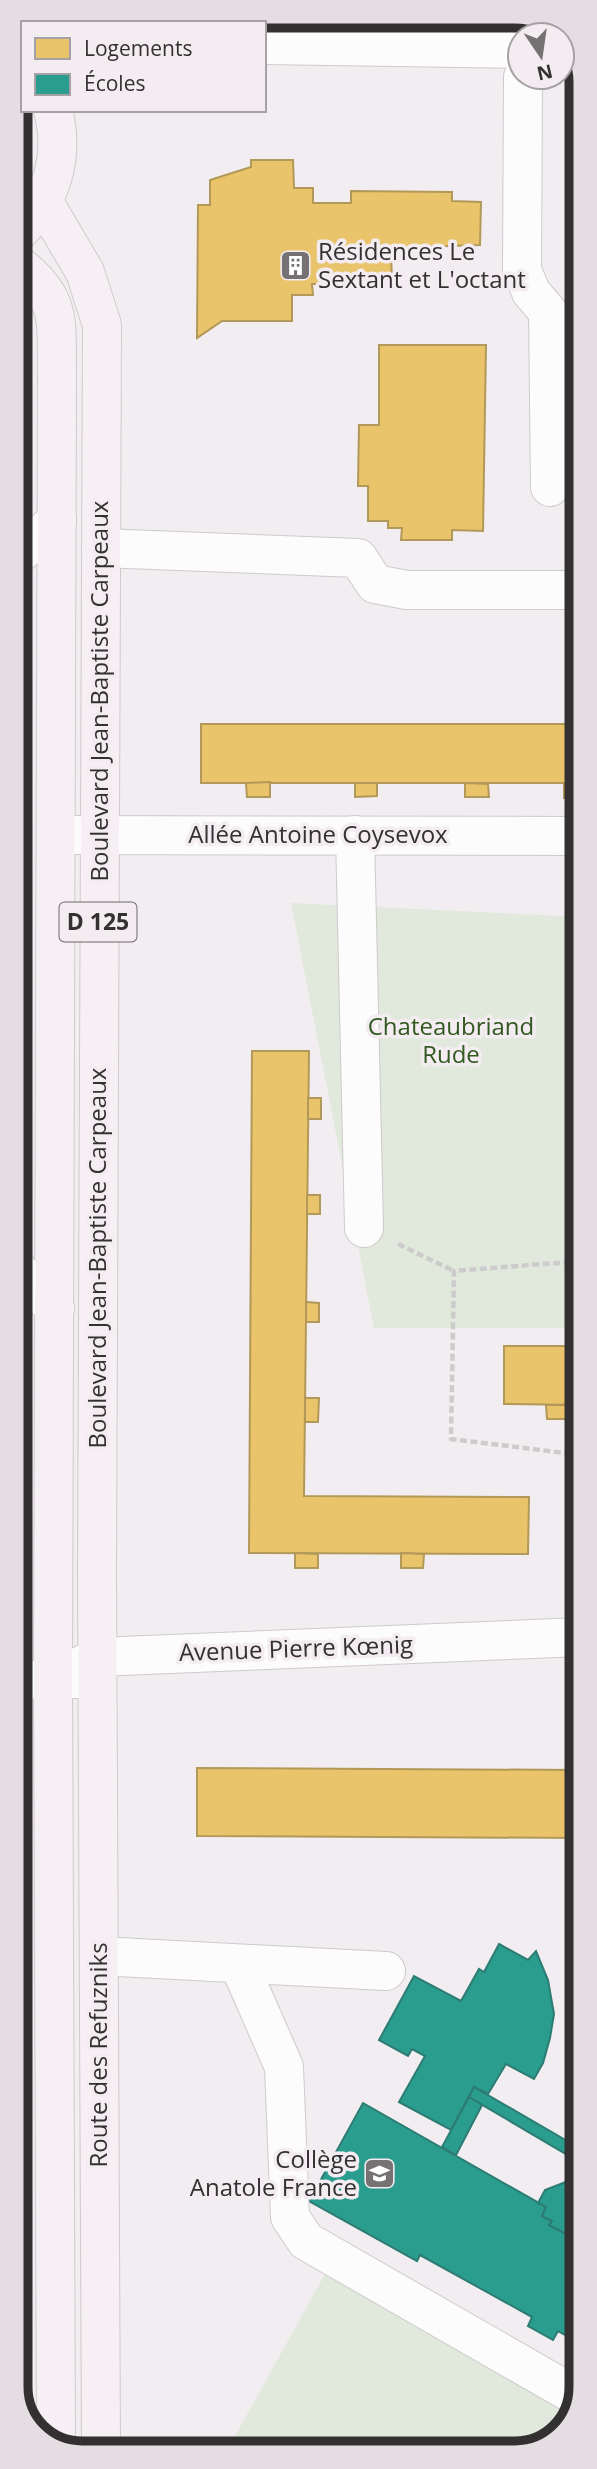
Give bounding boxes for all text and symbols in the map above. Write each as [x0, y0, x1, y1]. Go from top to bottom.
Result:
legend [21, 21, 266, 112]
north arrow [506, 21, 576, 91]
text: Logements [84, 34, 192, 62]
text: N [534, 58, 555, 87]
text: Écoles [84, 69, 145, 97]
place label: Résidences Le Sextant et L'octant [318, 234, 526, 295]
building icon: Résidences Le Sextant et L'octant [278, 249, 312, 283]
street label: Boulevard Jean-Baptiste Carpeaux [82, 500, 115, 881]
street label: Allée Antoine Coysevox [188, 817, 448, 850]
road number: D 125 [60, 903, 136, 942]
park label: Chateaubriand Rude [368, 1009, 534, 1070]
street label: Boulevard Jean-Baptiste Carpeaux [80, 1067, 113, 1448]
street label: Avenue Pierre Kœnig [178, 1627, 414, 1668]
street label: Route des Refuzniks [81, 1942, 114, 2168]
place label: Collège Anatole France [190, 2142, 357, 2203]
school or university icon: Collège Anatole France [363, 2157, 397, 2191]

